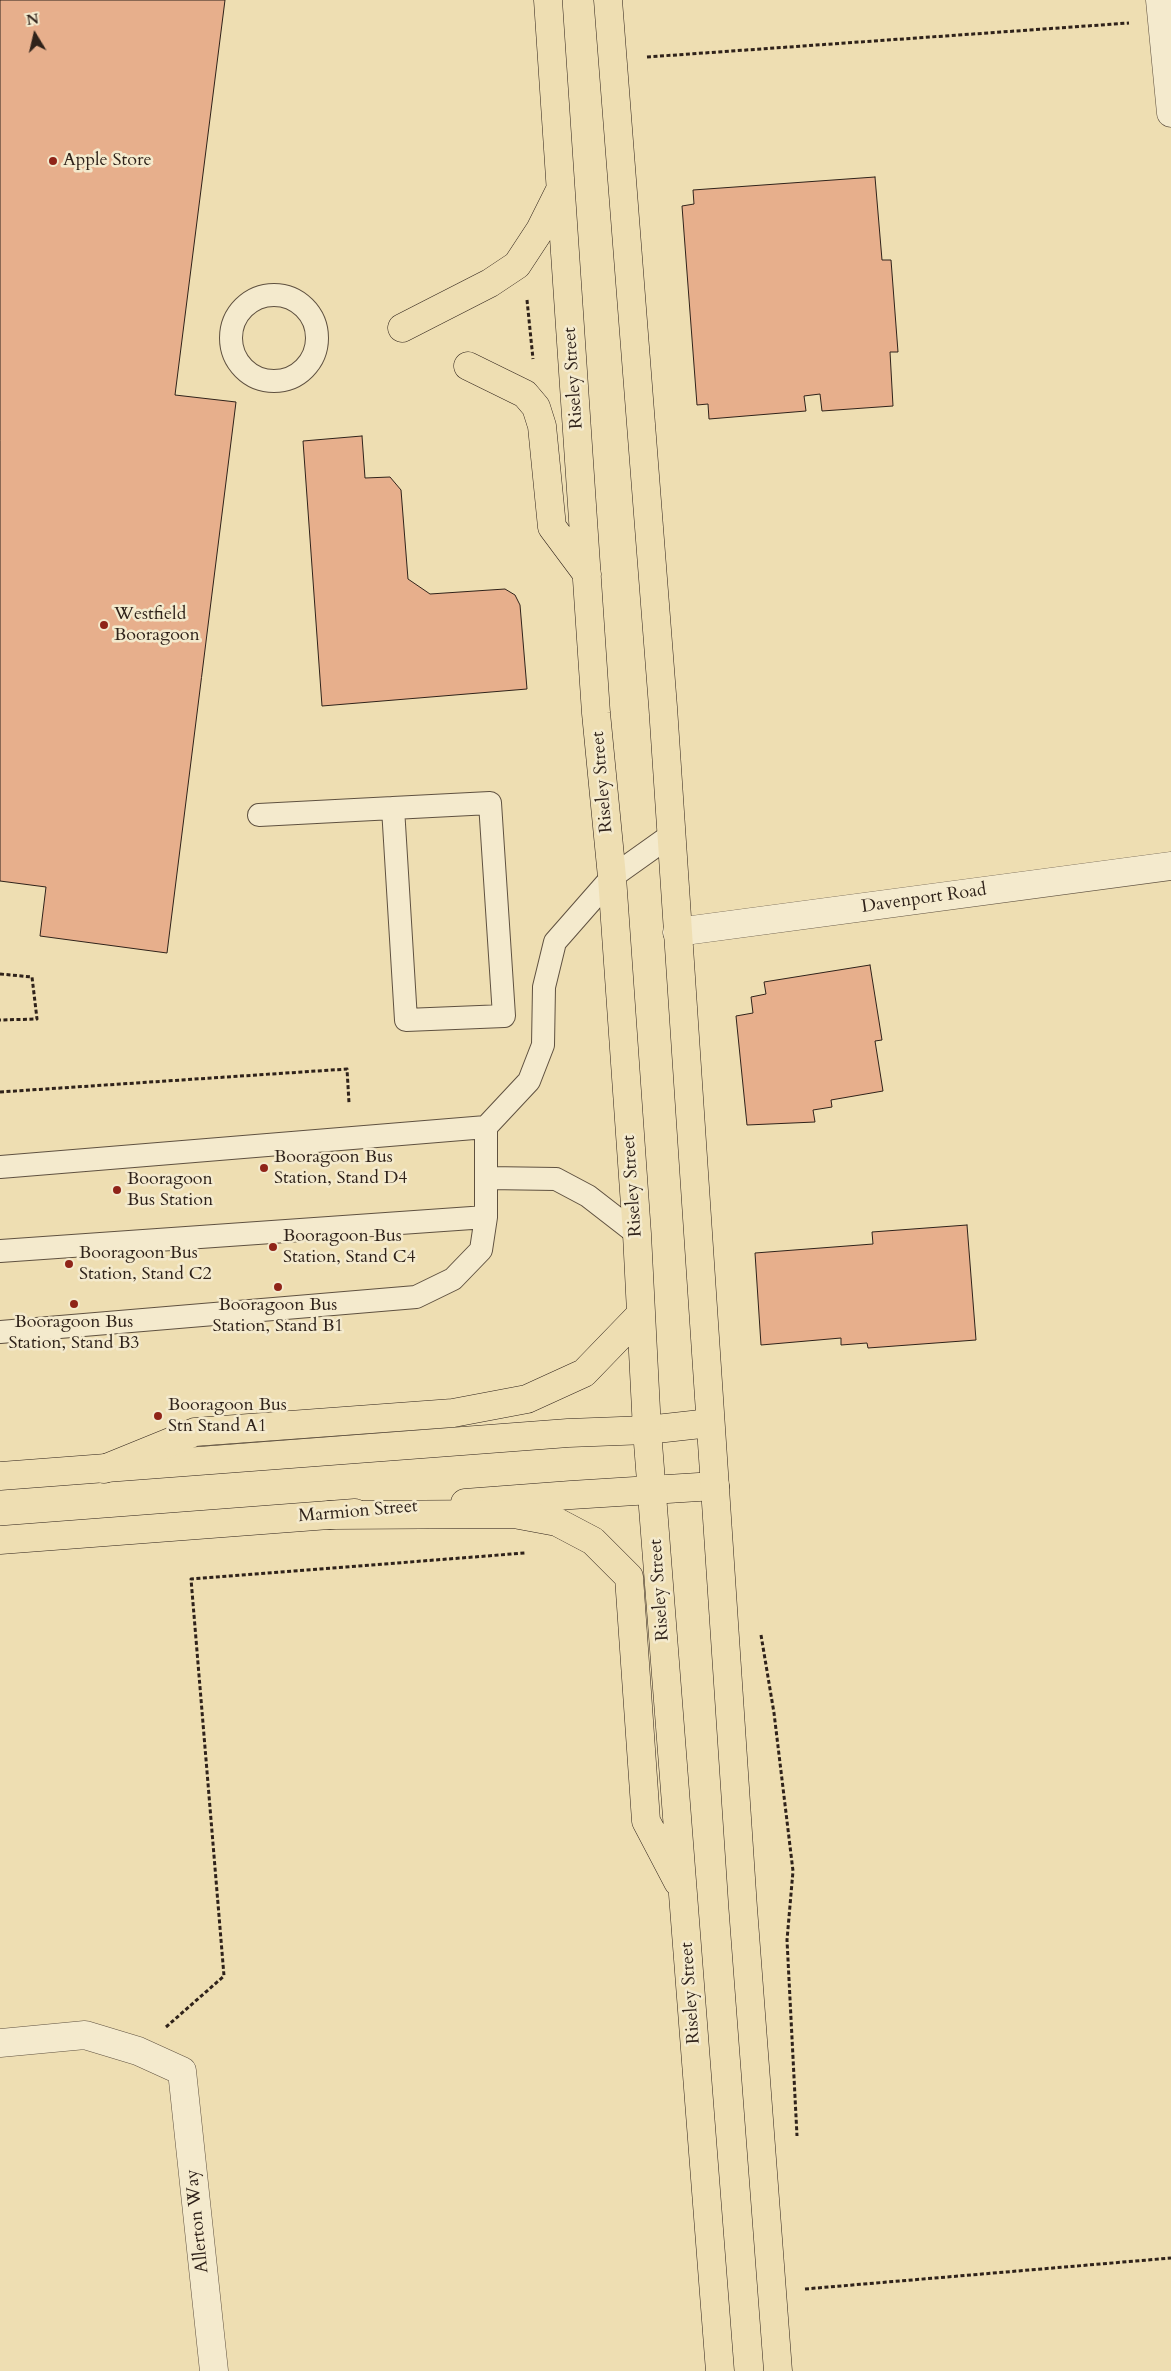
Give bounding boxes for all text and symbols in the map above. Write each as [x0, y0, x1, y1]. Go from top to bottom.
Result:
text: N [25, 9, 40, 30]
north arrow [10, 10, 60, 60]
place label: Apple Store [63, 150, 152, 172]
marker: Apple Store [47, 155, 59, 167]
street label: Riseley Street [560, 326, 588, 430]
place label: Westfield Booragoon [114, 604, 200, 646]
marker: Westfield Booragoon [98, 619, 110, 631]
street label: Riseley Street [588, 730, 618, 834]
street label: Davenport Road [860, 880, 988, 918]
street label: Riseley Street [619, 1134, 647, 1238]
place label: Booragoon Bus Station, Stand D4 [274, 1147, 408, 1190]
marker: Booragoon Bus Station, Stand D4 [258, 1162, 270, 1174]
place label: Booragoon Bus Station [127, 1169, 213, 1212]
marker: Booragoon Bus Station [111, 1184, 123, 1196]
place label: Booragoon Bus Station, Stand C4 [283, 1226, 416, 1268]
marker: Booragoon Bus Station, Stand C4 [267, 1241, 279, 1253]
place label: Booragoon Bus Station, Stand C2 [79, 1243, 212, 1286]
marker: Booragoon Bus Station, Stand C2 [63, 1258, 75, 1270]
marker: Booragoon Bus Station, Stand B1 [272, 1281, 284, 1293]
place label: Booragoon Bus Station, Stand B1 [212, 1295, 344, 1338]
marker: Booragoon Bus Station, Stand B3 [68, 1298, 80, 1310]
place label: Booragoon Bus Station, Stand B3 [8, 1312, 140, 1355]
place label: Booragoon Bus Stn Stand A1 [168, 1395, 287, 1438]
marker: Booragoon Bus Stn Stand A1 [152, 1410, 164, 1422]
street label: Marmion Street [297, 1496, 419, 1528]
street label: Riseley Street [646, 1538, 674, 1642]
street label: Riseley Street [677, 1941, 705, 2045]
street label: Allerton Way [182, 2168, 214, 2274]

